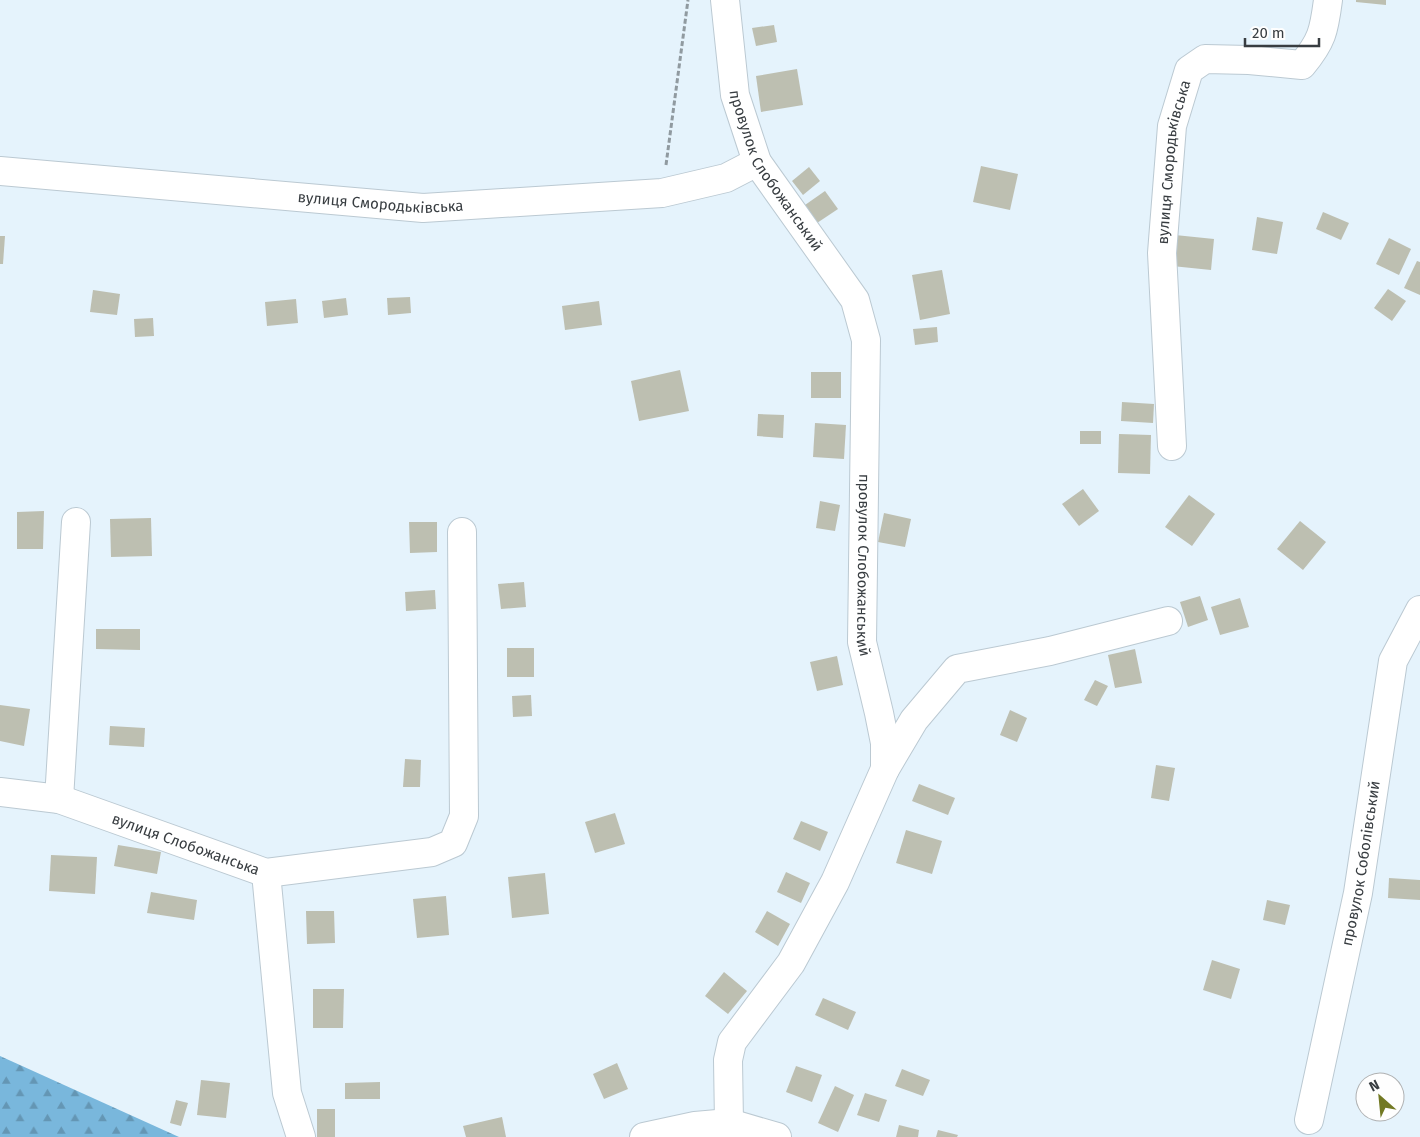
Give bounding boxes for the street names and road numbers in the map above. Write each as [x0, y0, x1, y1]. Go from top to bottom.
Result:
street label: вулиця Смородьківська [1154, 78, 1194, 245]
street label: провулок Слобожанський [726, 89, 826, 255]
street label: вулиця Смородьківська [297, 188, 464, 217]
street label: провулок Слобожанський [852, 474, 874, 658]
street label: провулок Соболівський [1338, 779, 1384, 948]
street label: вулиця Слобожанська [109, 810, 262, 879]

